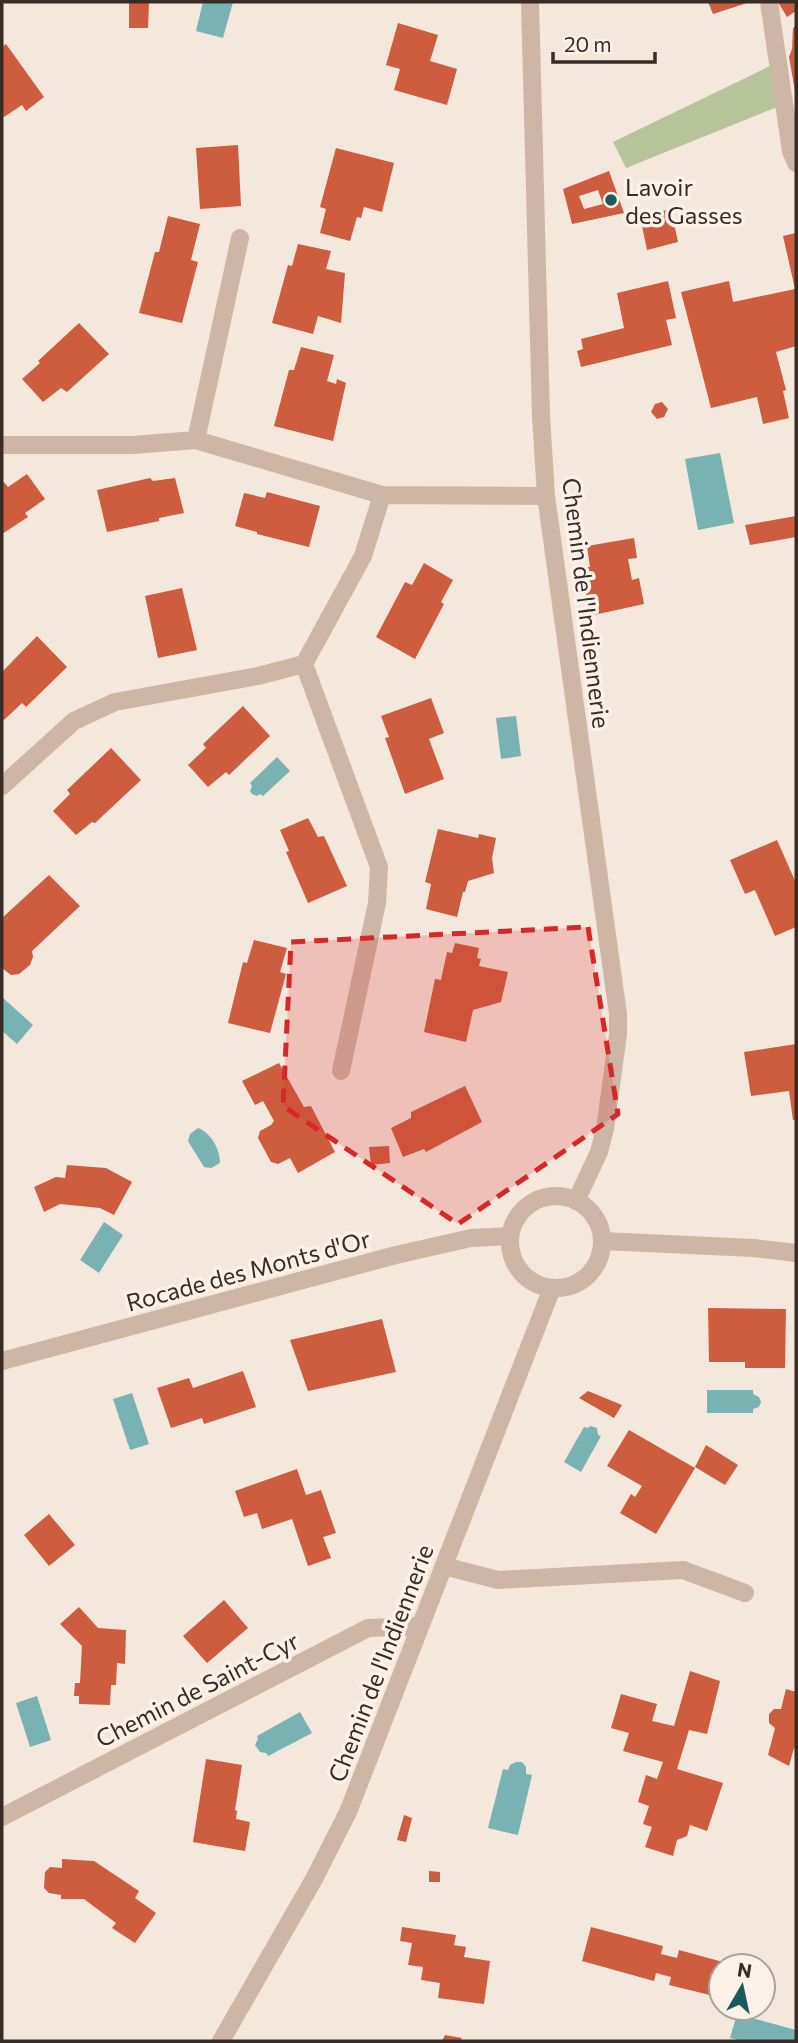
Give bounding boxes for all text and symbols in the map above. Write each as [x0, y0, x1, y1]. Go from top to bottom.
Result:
scale bar [553, 21, 654, 65]
text: 20 m [564, 31, 612, 56]
place label: Lavoir des Gasses [625, 172, 743, 229]
marker: Lavoir des Gasses [603, 192, 619, 208]
street label: Chemin de l'Indiennerie [557, 476, 617, 730]
street label: Rocade des Monts d'Or [123, 1223, 374, 1317]
street label: Chemin de l'Indiennerie [321, 1540, 439, 1786]
street label: Chemin de Saint-Cyr [91, 1625, 304, 1753]
north arrow [707, 1952, 777, 2022]
text: N [736, 1957, 754, 1982]

